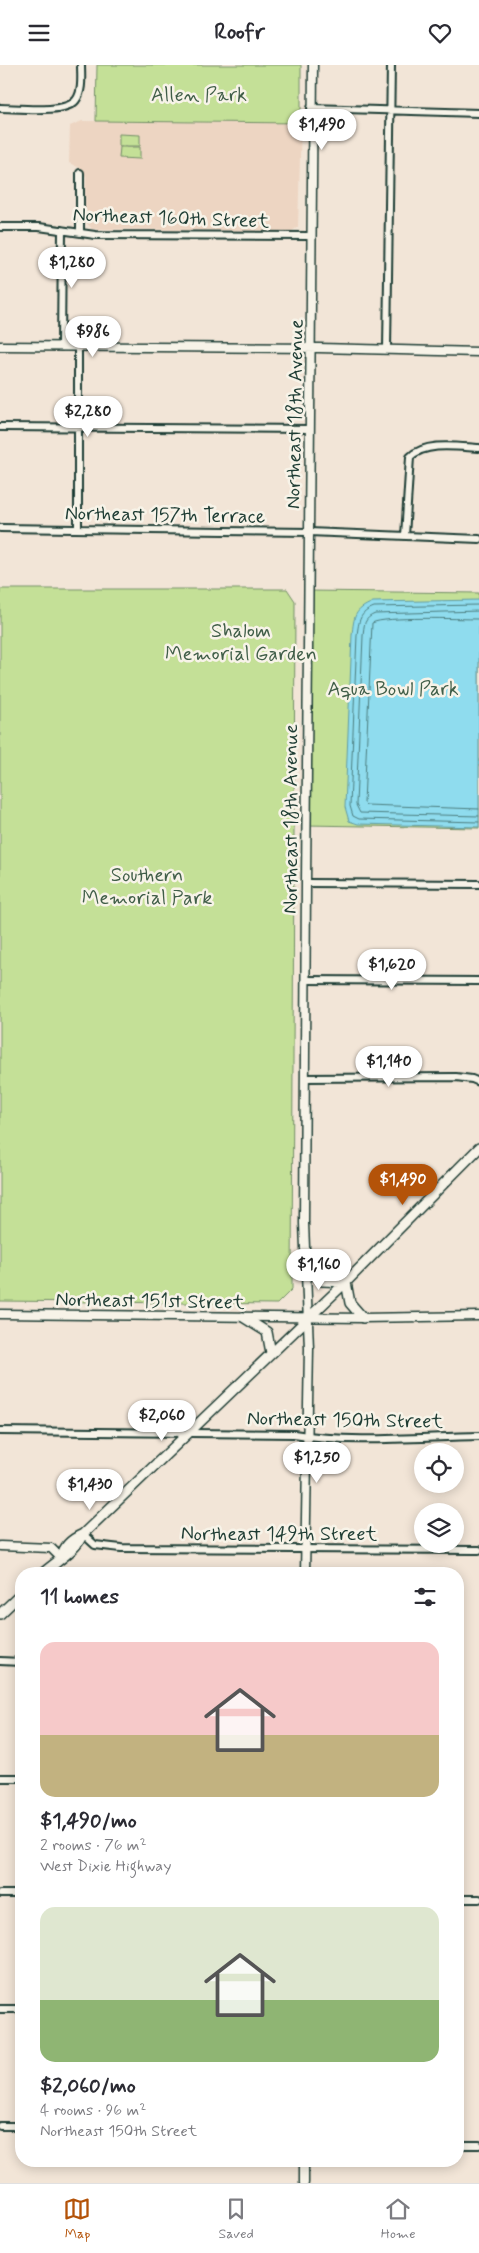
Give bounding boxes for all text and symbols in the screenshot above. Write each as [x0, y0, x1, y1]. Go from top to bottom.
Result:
icon: menu [25, 19, 53, 47]
text: Roofr [214, 19, 265, 47]
icon: heart [426, 19, 454, 47]
park label: Allen Park [151, 82, 247, 109]
pin: $1,490 [281, 109, 363, 151]
text: $1,490 [298, 114, 346, 135]
street label: Northeast 160th Street [72, 202, 270, 235]
pin: $1,280 [31, 247, 113, 289]
text: $1,280 [49, 252, 95, 273]
pin: $986 [63, 315, 123, 358]
street label: Northeast 18th Avenue [280, 319, 311, 509]
text: $986 [76, 321, 110, 342]
pin: $2,280 [47, 395, 129, 438]
text: $2,280 [65, 401, 111, 422]
street label: Northeast 157th Terrace [65, 500, 265, 531]
park label: Shalom Memorial Garden [165, 618, 317, 668]
park label: Aqua Bowl Park [327, 676, 459, 703]
street label: Northeast 18th Avenue [278, 724, 305, 914]
park label: Southern Memorial Park [82, 862, 212, 912]
pin: $1,620 [351, 949, 433, 991]
text: $1,620 [368, 954, 416, 975]
pin: $1,140 [348, 1045, 430, 1088]
text: $1,140 [366, 1051, 412, 1072]
pin: $1,490 [362, 1163, 444, 1206]
text: $1,490 [379, 1169, 427, 1190]
pin: $1,160 [278, 1249, 360, 1291]
text: $1,160 [297, 1254, 341, 1275]
street label: Northeast 151st Street [55, 1286, 245, 1317]
pin: $2,060 [121, 1399, 203, 1442]
text: $2,060 [139, 1405, 185, 1426]
street label: Northeast 150th Street [247, 1405, 444, 1436]
pin: $1,250 [276, 1441, 358, 1484]
map controls [414, 1443, 464, 1553]
button: locate [414, 1443, 464, 1493]
text: $1,250 [294, 1447, 340, 1468]
pin: $1,430 [49, 1469, 131, 1511]
text: $1,430 [67, 1474, 113, 1495]
button: layers [414, 1503, 464, 1553]
street label: Northeast 149th Street [181, 1521, 377, 1548]
text: 11 homes [40, 1583, 119, 1611]
icon: filters [411, 1583, 439, 1611]
icon: home [195, 1675, 285, 1765]
text: $1,490/mo [40, 1807, 137, 1835]
text: 2 rooms · 76 m² [40, 1835, 147, 1856]
text: West Dixie Highway [40, 1856, 171, 1877]
icon: home [195, 1940, 285, 2030]
text: $2,060/mo [40, 2072, 136, 2100]
text: 4 rooms · 96 m² [40, 2100, 146, 2121]
text: Northeast 150th Street [40, 2121, 197, 2142]
tab: Map [63, 2195, 91, 2243]
tab: Saved [218, 2195, 254, 2243]
tab: Home [381, 2195, 416, 2243]

